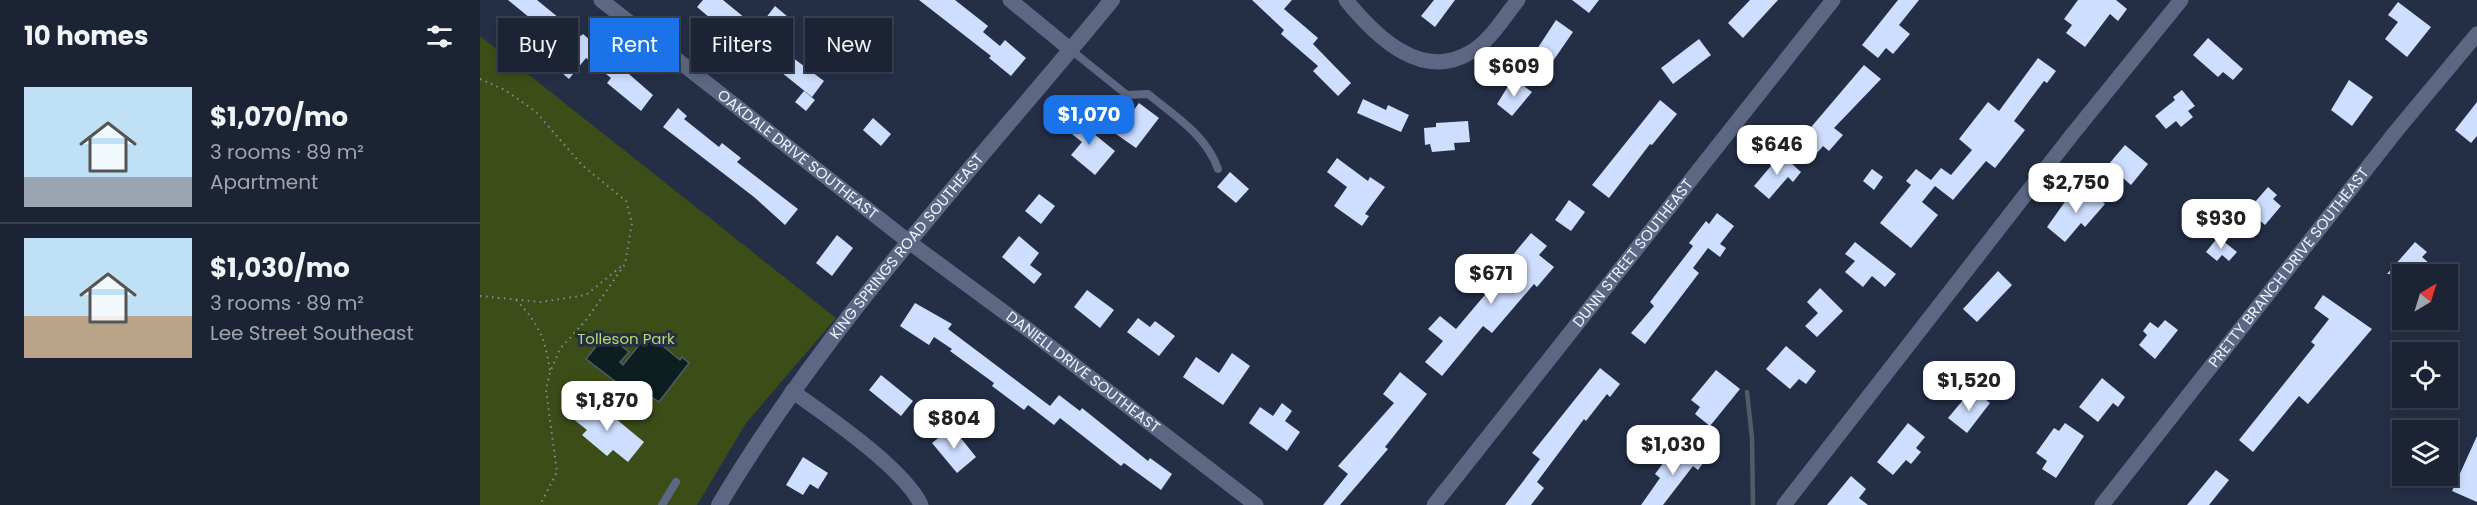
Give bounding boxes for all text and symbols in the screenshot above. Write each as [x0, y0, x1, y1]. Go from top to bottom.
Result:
text: 10 homes [24, 18, 148, 54]
chip: Buy [498, 18, 578, 72]
chip: Rent [590, 18, 679, 72]
chip: Filters [691, 18, 793, 72]
chip: New [805, 18, 892, 72]
icon: filters [423, 20, 456, 53]
pin: $609 [1478, 47, 1550, 98]
text: $609 [1488, 52, 1540, 80]
street label: OAKDALE DRIVE SOUTHEAST [713, 84, 883, 224]
pin: $1,070 [1040, 95, 1138, 146]
text: $1,070/mo [210, 99, 348, 135]
text: $1,070 [1057, 100, 1121, 128]
icon: home [72, 111, 144, 183]
pin: $646 [1741, 125, 1813, 176]
text: $646 [1751, 130, 1803, 158]
text: 3 rooms · 89 m² [210, 138, 364, 166]
street label: KING SPRINGS ROAD SOUTHEAST [824, 149, 988, 343]
pin: $2,750 [2027, 163, 2125, 214]
street label: PRETTY BRANCH DRIVE SOUTHEAST [2203, 163, 2374, 372]
text: Apartment [210, 168, 318, 196]
text: $2,750 [2042, 168, 2110, 196]
street label: DUNN STREET SOUTHEAST [1567, 174, 1698, 331]
pin: $930 [2185, 199, 2257, 250]
text: $930 [2196, 204, 2246, 232]
text: $1,030/mo [210, 250, 350, 286]
pin: $671 [1455, 254, 1527, 305]
text: $671 [1469, 259, 1513, 287]
icon: home [72, 262, 144, 334]
north arrow [2392, 264, 2458, 330]
map controls [2392, 264, 2458, 486]
text: 3 rooms · 89 m² [210, 289, 364, 317]
street label: DANIELL DRIVE SOUTHEAST [1002, 306, 1165, 437]
text: Lee Street Southeast [210, 319, 414, 347]
park label: Tolleson Park [577, 328, 675, 349]
button: locate [2392, 342, 2458, 408]
pin: $1,520 [1920, 361, 2018, 412]
text: $1,520 [1937, 366, 2001, 394]
pin: $1,870 [558, 381, 656, 432]
text: $1,870 [575, 386, 639, 414]
pin: $804 [918, 399, 990, 450]
text: $804 [928, 404, 980, 432]
button: layers [2392, 420, 2458, 486]
pin: $1,030 [1624, 425, 1722, 476]
text: $1,030 [1641, 430, 1705, 458]

